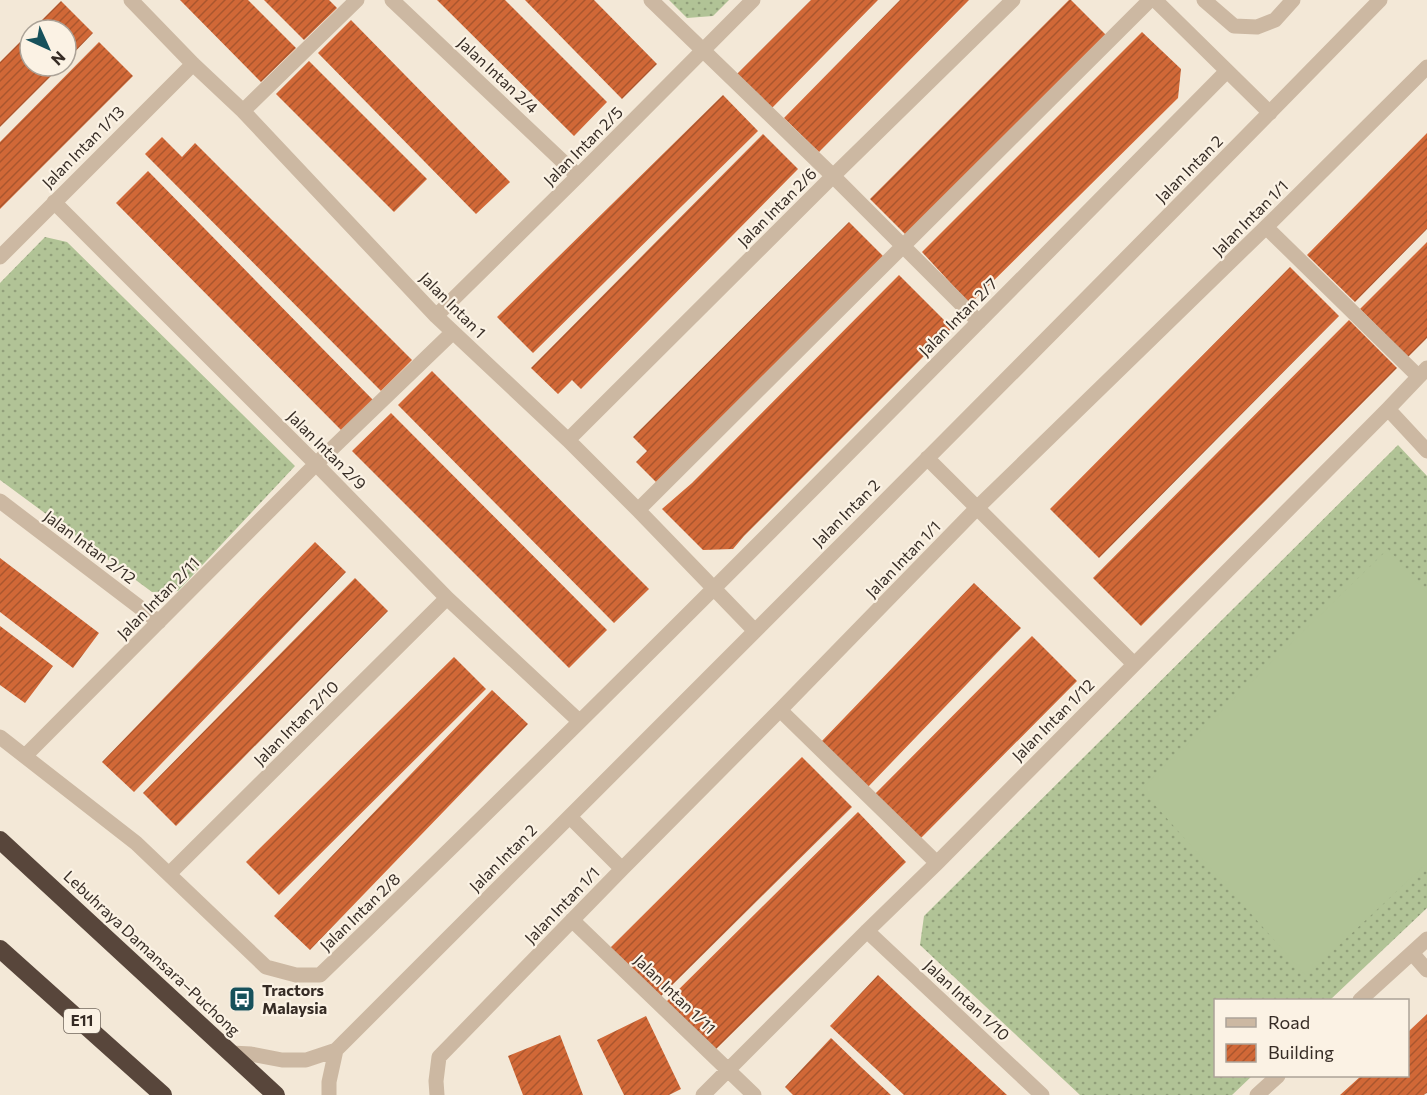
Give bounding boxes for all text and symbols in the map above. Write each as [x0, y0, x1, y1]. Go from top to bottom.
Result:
north arrow [18, 18, 78, 78]
street label: Jalan Intan 2/4 [454, 33, 543, 117]
text: N [48, 48, 70, 70]
street label: Jalan Intan 1/13 [38, 102, 128, 192]
street label: Jalan Intan 2/5 [539, 102, 626, 189]
street label: Jalan Intan 2 [1151, 131, 1226, 206]
street label: Jalan Intan 2/6 [733, 163, 820, 250]
street label: Jalan Intan 1/1 [1208, 176, 1291, 259]
street label: Jalan Intan 1 [416, 268, 490, 342]
street label: Jalan Intan 2/7 [915, 274, 1001, 360]
street label: Jalan Intan 2/9 [284, 406, 371, 493]
street label: Jalan Intan 2 [808, 475, 883, 550]
street label: Jalan Intan 2/12 [41, 506, 140, 587]
street label: Jalan Intan 1/1 [861, 516, 944, 601]
street label: Jalan Intan 2/11 [113, 553, 203, 643]
street label: Jalan Intan 1/12 [1008, 675, 1098, 765]
street label: Jalan Intan 2/10 [249, 676, 342, 769]
street label: Jalan Intan 2 [465, 820, 540, 895]
street label: Jalan Intan 1/1 [520, 862, 603, 947]
street label: Lebuhraya Damansara–Puchong [60, 866, 245, 1040]
street label: Jalan Intan 2/8 [316, 869, 404, 955]
street label: Jalan Intan 1/11 [631, 950, 720, 1037]
street label: Jalan Intan 1/10 [921, 955, 1014, 1044]
place label: Tractors Malaysia [262, 980, 327, 1017]
bus stop icon: Tractors Malaysia [227, 984, 257, 1014]
legend [1214, 999, 1409, 1077]
road number: E11 [64, 1009, 100, 1033]
text: Road [1268, 1011, 1310, 1033]
text: Building [1268, 1041, 1334, 1063]

